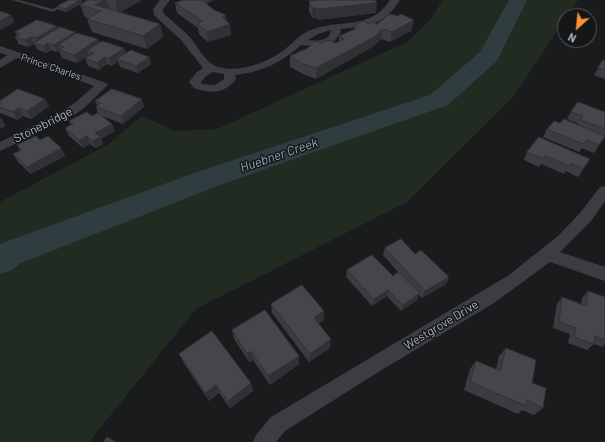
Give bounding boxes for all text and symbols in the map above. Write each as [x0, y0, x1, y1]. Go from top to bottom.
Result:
north arrow [557, 8, 597, 48]
text: N [566, 31, 578, 46]
street label: Prince Charles [20, 51, 82, 83]
street label: Stonebridge [11, 104, 75, 146]
water label: Huebner Creek [238, 134, 320, 176]
street label: Westgrove Drive [401, 297, 481, 353]

